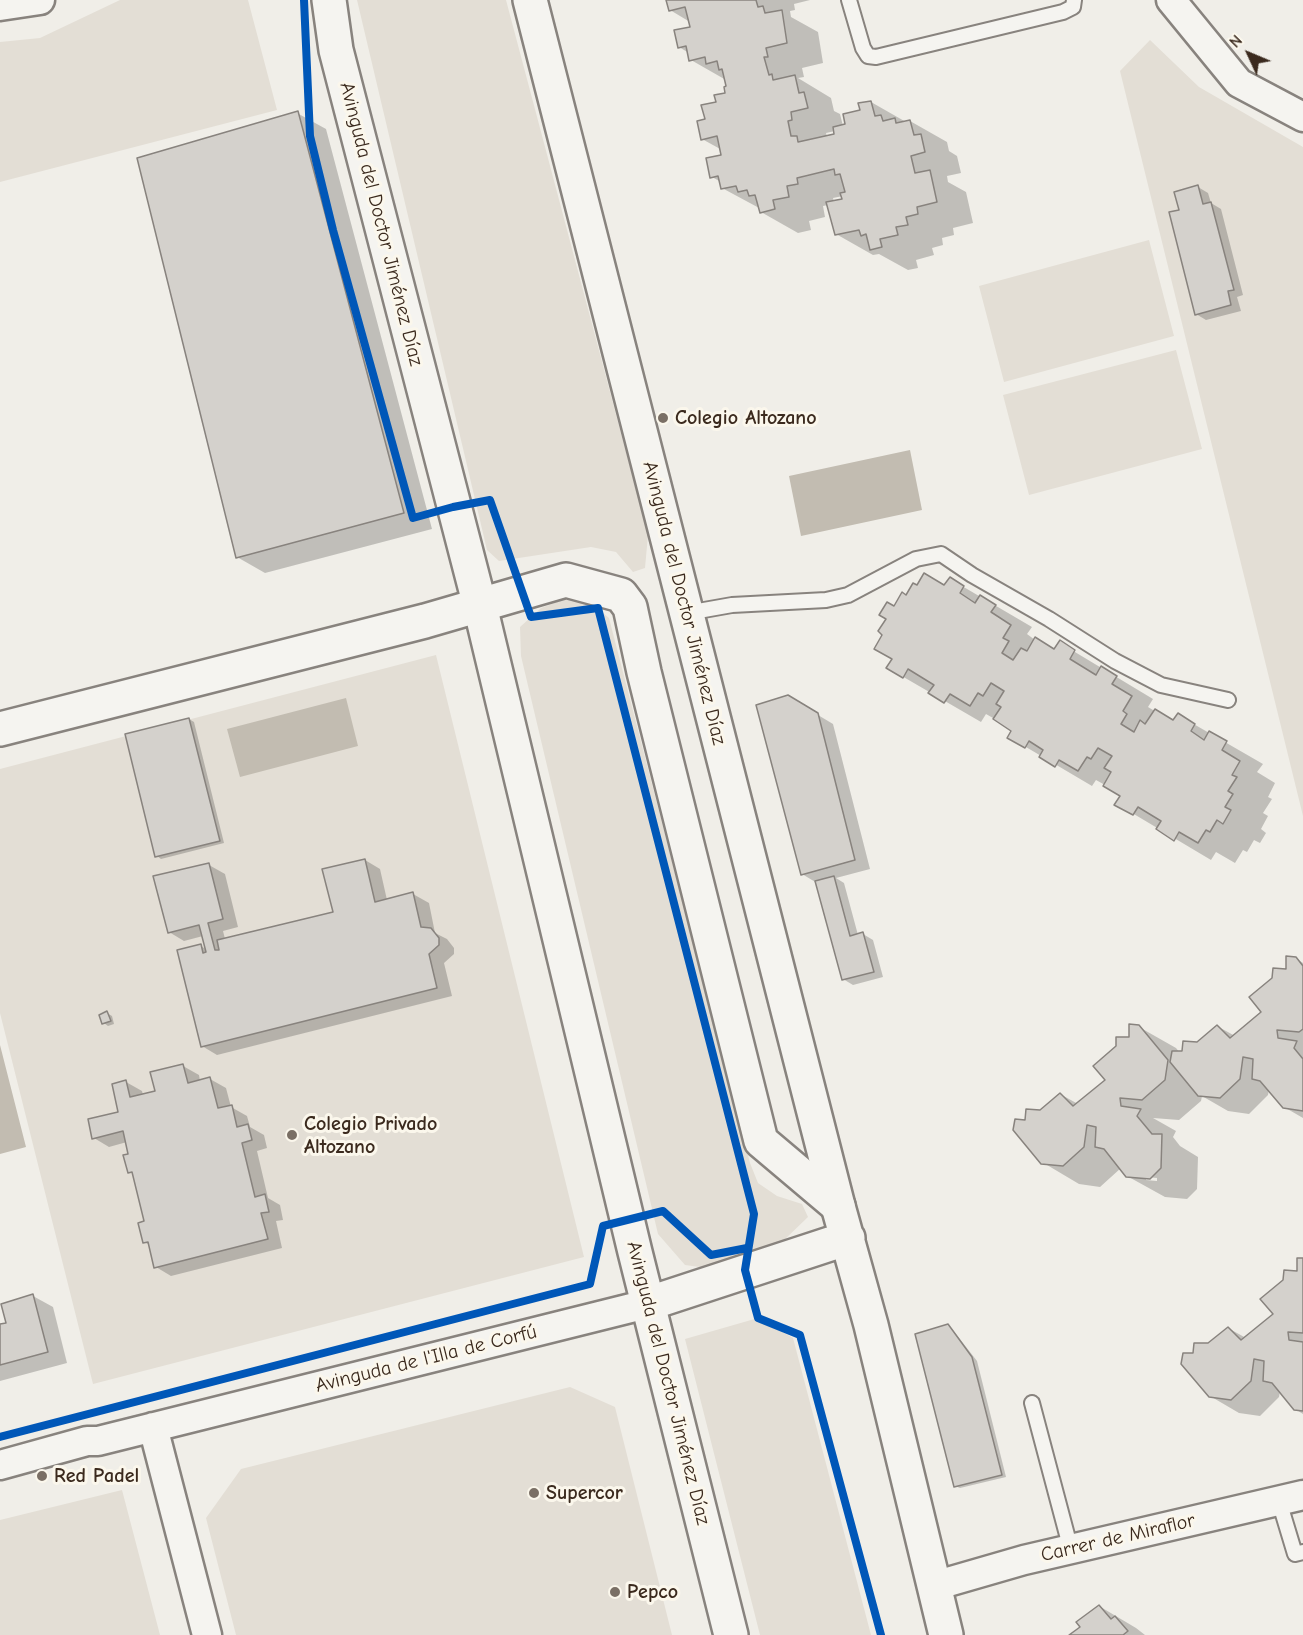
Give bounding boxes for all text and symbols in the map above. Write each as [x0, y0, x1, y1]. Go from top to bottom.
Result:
north arrow [1219, 24, 1279, 84]
text: N [1226, 31, 1246, 52]
street label: Avinguda del Doctor Jiménez Díaz [334, 80, 428, 368]
place label: Colegio Altozano [675, 406, 816, 430]
marker: Colegio Altozano [656, 411, 670, 425]
street label: Avinguda del Doctor Jiménez Díaz [637, 459, 731, 747]
place label: Colegio Privado Altozano [304, 1112, 437, 1159]
marker: Colegio Privado Altozano [285, 1128, 299, 1142]
street label: Avinguda del Doctor Jiménez Díaz [621, 1239, 715, 1527]
street label: Avinguda de l'Illa de Corfú [313, 1320, 539, 1398]
place label: Red Padel [54, 1464, 139, 1488]
marker: Red Padel [35, 1469, 49, 1483]
place label: Supercor [546, 1481, 623, 1505]
marker: Supercor [527, 1486, 541, 1500]
street label: Carrer de Miraflor [1038, 1509, 1198, 1567]
place label: Pepco [627, 1580, 678, 1604]
marker: Pepco [608, 1585, 622, 1599]

